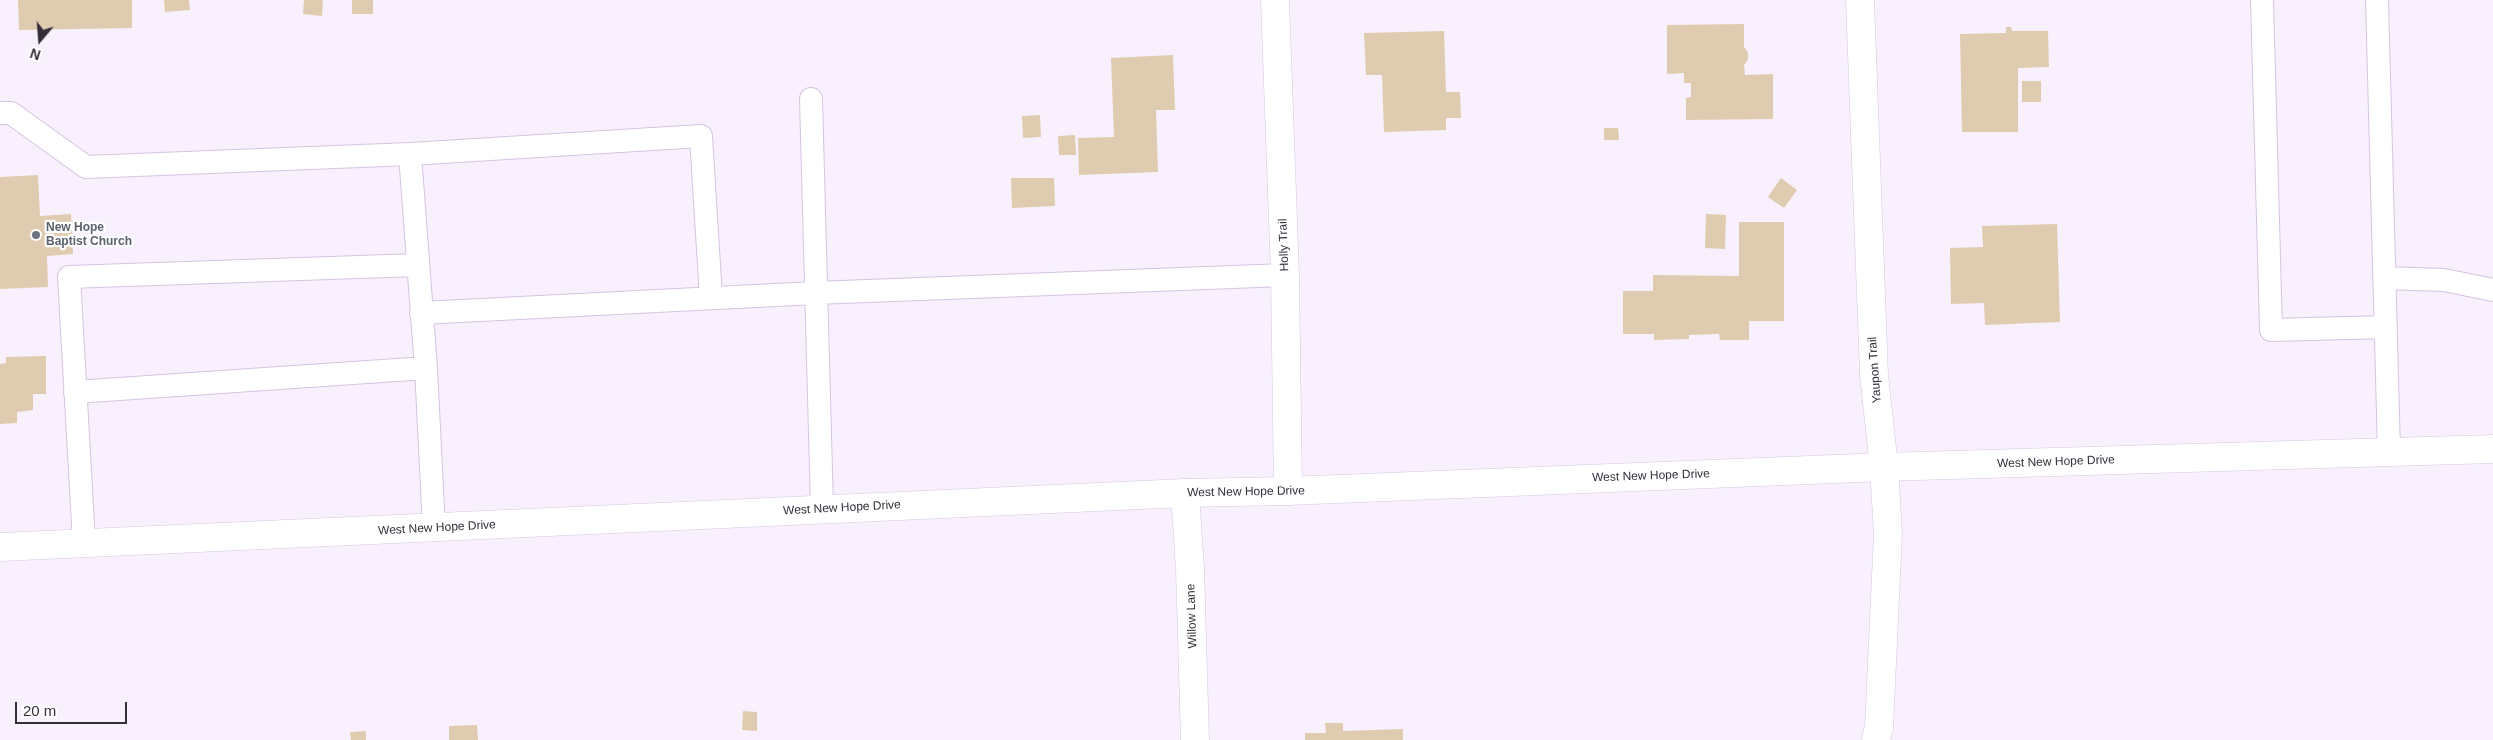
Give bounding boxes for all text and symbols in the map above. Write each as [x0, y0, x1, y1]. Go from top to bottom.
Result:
north arrow [15, 15, 65, 65]
text: N [28, 45, 43, 63]
street label: Holly Trail [1276, 218, 1292, 272]
place label: New Hope Baptist Church [46, 221, 132, 249]
marker: New Hope Baptist Church [30, 229, 42, 241]
street label: Yaupon Trail [1865, 336, 1885, 404]
street label: West New Hope Drive [1997, 453, 2115, 471]
street label: West New Hope Drive [1592, 467, 1710, 485]
street label: West New Hope Drive [1187, 484, 1305, 500]
street label: West New Hope Drive [783, 498, 901, 518]
street label: West New Hope Drive [378, 518, 496, 538]
street label: Willow Lane [1184, 583, 1200, 649]
scale bar [18, 692, 130, 724]
text: 20 m [23, 702, 56, 719]

